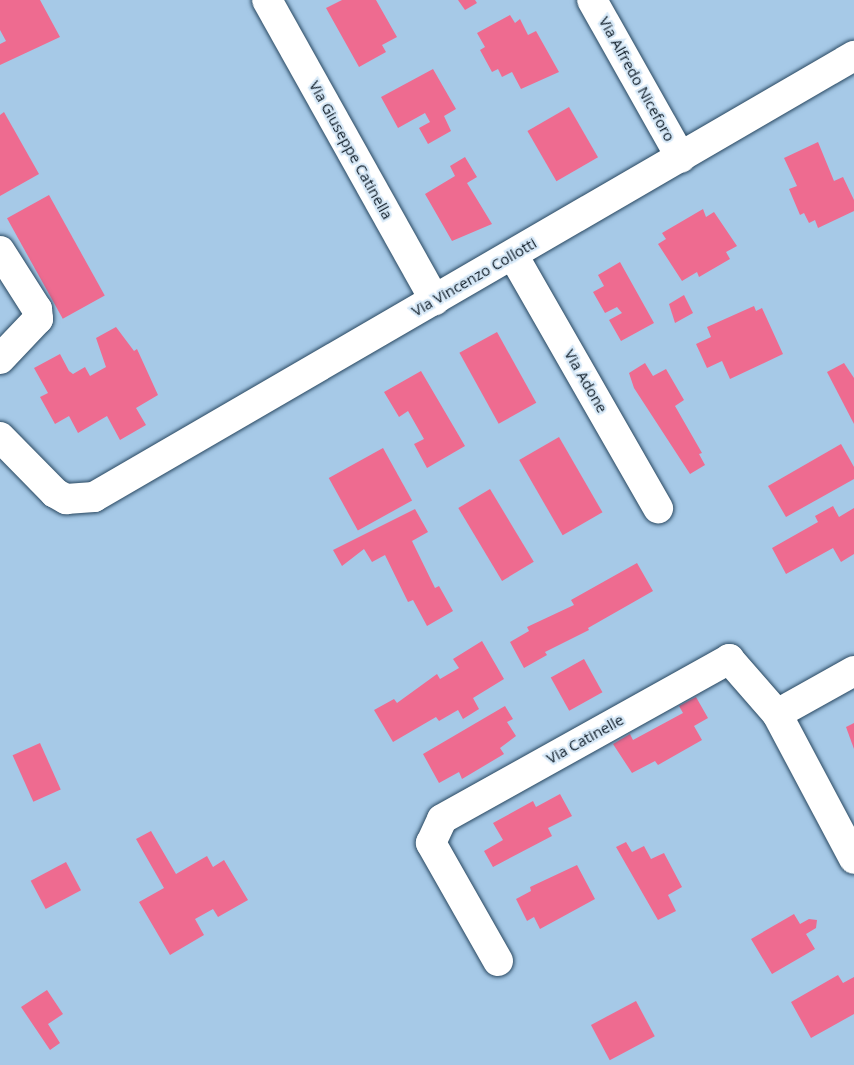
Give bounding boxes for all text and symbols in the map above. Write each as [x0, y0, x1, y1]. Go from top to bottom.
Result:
street label: Via Alfredo Niceforo [595, 13, 679, 145]
street label: Via Giuseppe Catinella [305, 78, 397, 222]
street label: Via Vincenzo Collotti [408, 234, 540, 320]
street label: Via Adone [561, 346, 611, 416]
street label: Via Catinelle [543, 710, 627, 768]

